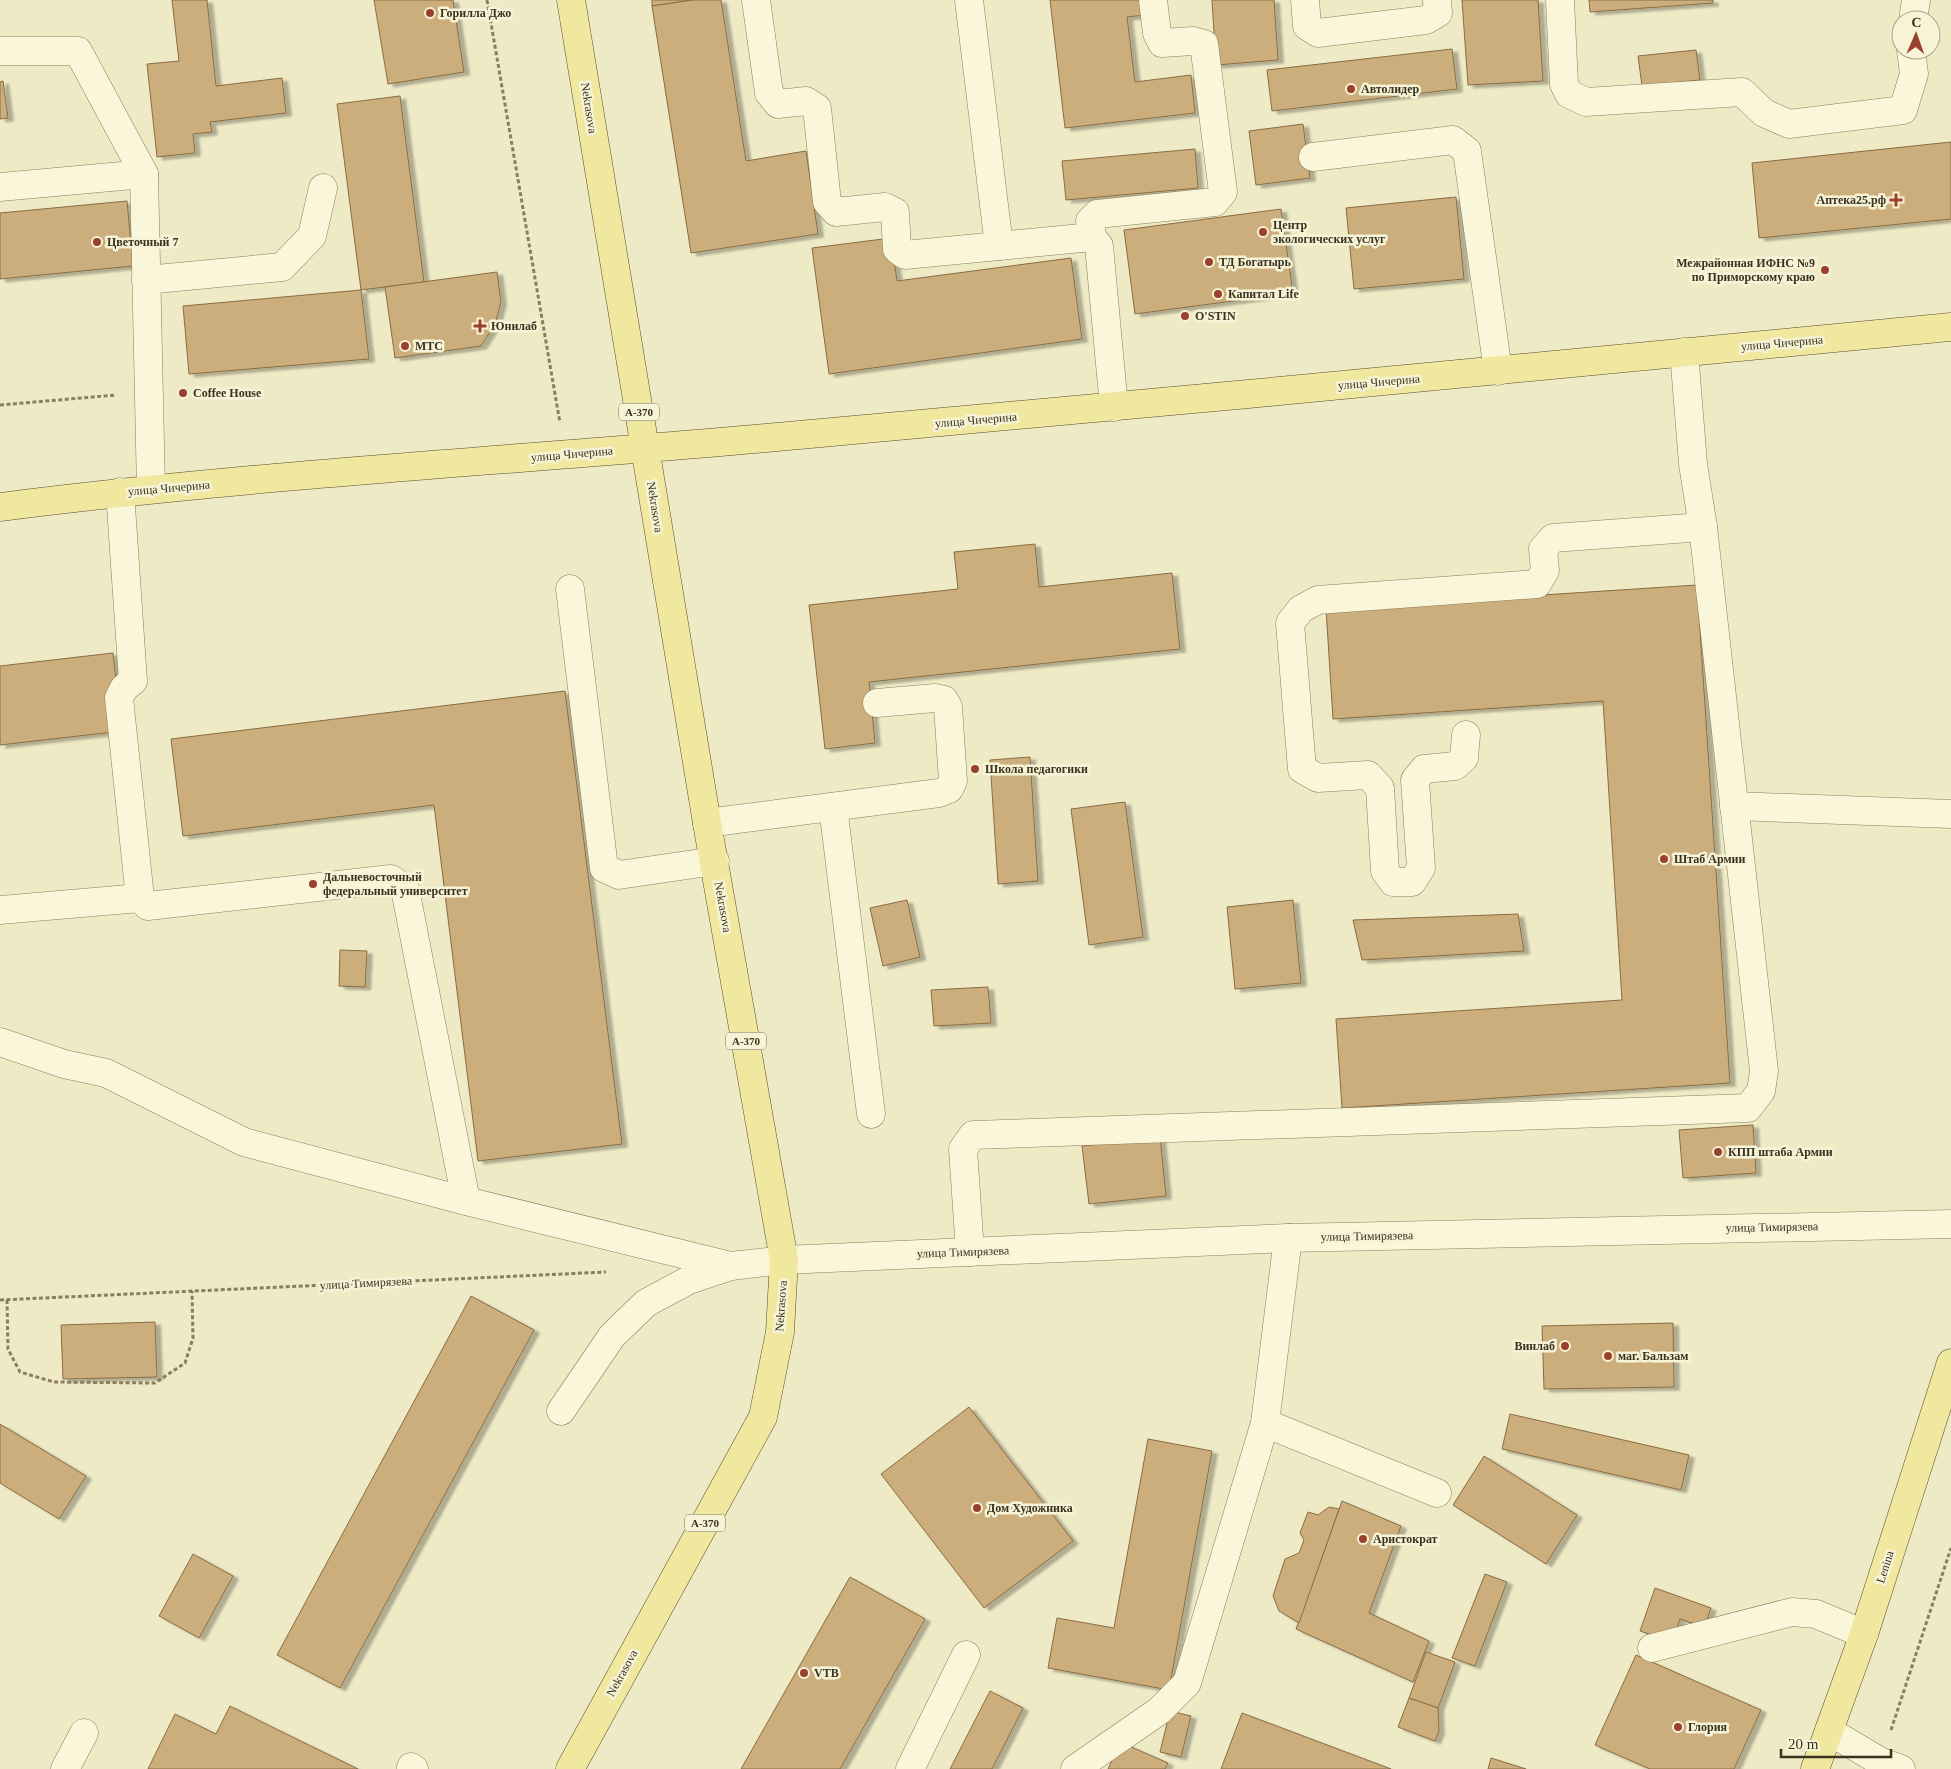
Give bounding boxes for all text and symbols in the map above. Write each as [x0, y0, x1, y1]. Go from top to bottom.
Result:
place label: Горилла Джо [440, 6, 511, 20]
marker: Горилла Джо [424, 7, 436, 19]
north arrow [1891, 10, 1941, 60]
text: С [1911, 15, 1922, 30]
street label: Nekrasova [578, 82, 600, 135]
place label: Автолидер [1361, 82, 1419, 96]
marker: Автолидер [1345, 83, 1357, 95]
place label: Аптека25.рф [1816, 193, 1886, 207]
marker: Аптека25.рф [1890, 194, 1902, 206]
place label: Центр экологических услуг [1273, 218, 1386, 246]
marker: Центр экологических услуг [1257, 226, 1269, 238]
place label: Цветочный 7 [107, 235, 179, 249]
marker: Цветочный 7 [91, 236, 103, 248]
place label: ТД Богатырь [1219, 255, 1292, 269]
marker: ТД Богатырь [1203, 256, 1215, 268]
place label: Межрайонная ИФНС №9 по Приморскому краю [1676, 256, 1815, 284]
marker: Межрайонная ИФНС №9 по Приморскому краю [1819, 264, 1831, 276]
place label: Капитал Life [1228, 287, 1299, 301]
marker: Капитал Life [1212, 288, 1224, 300]
place label: O'STIN [1195, 309, 1236, 323]
marker: O'STIN [1179, 310, 1191, 322]
marker: Юнилаб [473, 319, 487, 333]
place label: Юнилаб [491, 319, 537, 333]
street label: улица Чичерина [1740, 332, 1824, 354]
place label: МТС [415, 339, 443, 353]
marker: МТС [399, 340, 411, 352]
street label: улица Чичерина [1337, 371, 1421, 393]
place label: Coffee House [193, 386, 262, 400]
marker: Coffee House [177, 387, 189, 399]
road number: А-370 [619, 404, 659, 421]
street label: улица Чичерина [934, 409, 1018, 431]
street label: улица Чичерина [530, 443, 614, 465]
street label: улица Чичерина [127, 477, 211, 499]
street label: Nekrasova [644, 481, 666, 534]
place label: Школа педагогики [985, 762, 1088, 776]
marker: Школа педагогики [969, 763, 981, 775]
place label: Штаб Армии [1674, 852, 1745, 866]
marker: Штаб Армии [1658, 853, 1670, 865]
place label: Дальневосточный федеральный университет [323, 870, 468, 898]
marker: Дальневосточный федеральный университет [307, 878, 319, 890]
street label: Nekrasova [712, 881, 734, 934]
road number: А-370 [726, 1032, 766, 1050]
place label: КПП штаба Армии [1728, 1145, 1833, 1159]
marker: КПП штаба Армии [1712, 1146, 1724, 1158]
street label: улица Тимирязева [1726, 1219, 1819, 1235]
street label: улица Тимирязева [1321, 1228, 1414, 1244]
street label: улица Тимирязева [917, 1243, 1010, 1261]
street label: улица Тимирязева [319, 1274, 413, 1292]
street label: Nekrasova [772, 1279, 790, 1332]
place label: Винлаб [1514, 1339, 1555, 1353]
marker: Винлаб [1559, 1340, 1571, 1352]
place label: маг. Бальзам [1618, 1349, 1688, 1363]
marker: маг. Бальзам [1602, 1350, 1614, 1362]
place label: Дом Художника [987, 1501, 1073, 1515]
marker: Дом Художника [971, 1502, 983, 1514]
road number: А-370 [685, 1515, 725, 1532]
place label: Аристократ [1373, 1532, 1438, 1546]
marker: Аристократ [1357, 1533, 1369, 1545]
street label: Lenina [1873, 1548, 1897, 1585]
street label: Nekrasova [603, 1647, 641, 1699]
place label: VTB [814, 1666, 839, 1680]
marker: VTB [798, 1667, 810, 1679]
place label: Глория [1688, 1720, 1728, 1734]
marker: Глория [1672, 1721, 1684, 1733]
scale bar [1781, 1726, 1891, 1758]
text: 20 m [1788, 1736, 1819, 1752]

